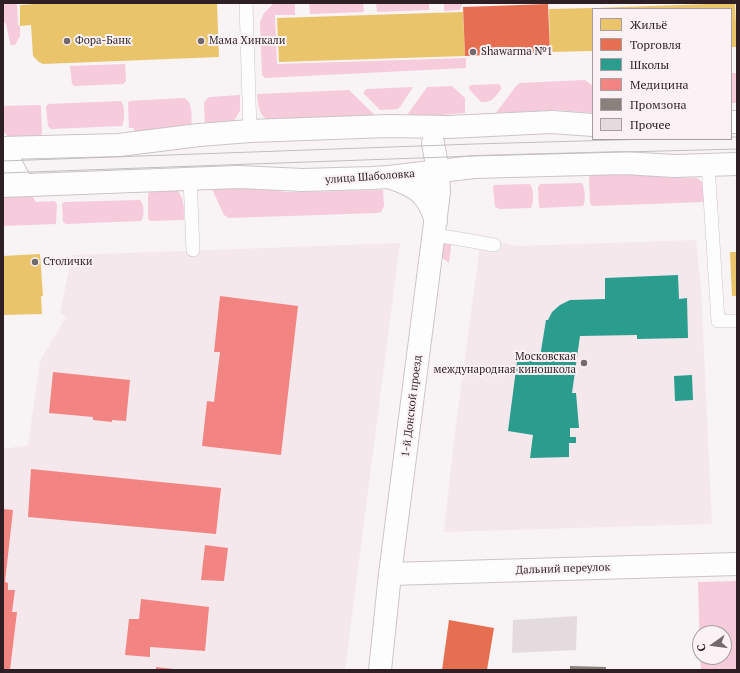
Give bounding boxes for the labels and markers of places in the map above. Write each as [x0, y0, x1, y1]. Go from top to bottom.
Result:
place label: Фора-Банк [75, 34, 131, 48]
place label: Мама Хинкали [209, 34, 285, 48]
marker: Фора-Банк [62, 36, 72, 46]
marker: Мама Хинкали [196, 36, 206, 46]
place label: Shawarma №1 [481, 45, 553, 59]
marker: Shawarma №1 [468, 47, 478, 57]
place label: Столички [43, 255, 93, 269]
marker: Столички [30, 257, 40, 267]
place label: Московская международная киношкола [434, 350, 576, 376]
marker: Московская международная киношкола [579, 358, 589, 368]

